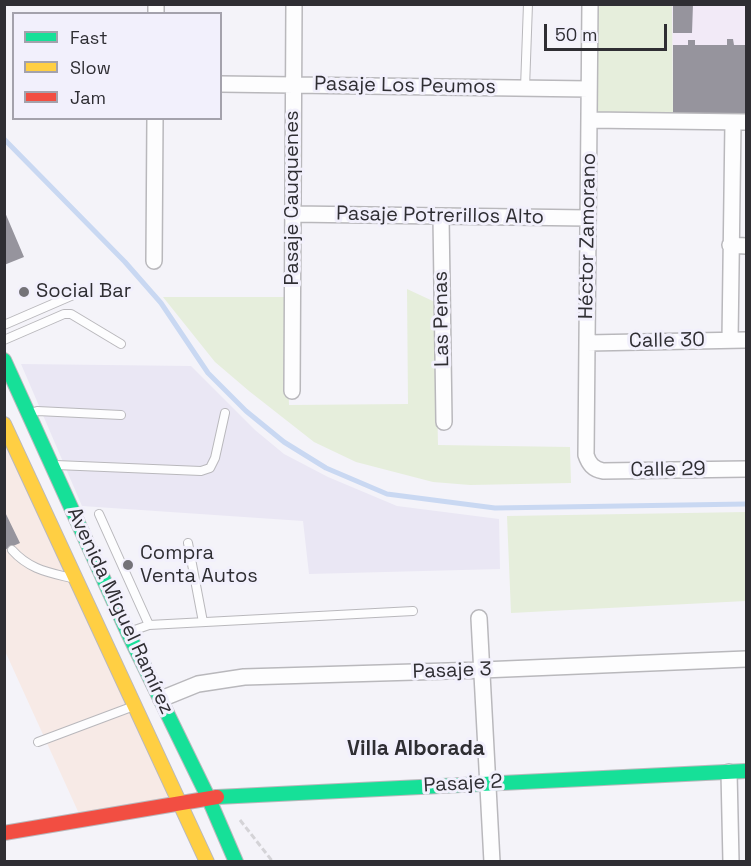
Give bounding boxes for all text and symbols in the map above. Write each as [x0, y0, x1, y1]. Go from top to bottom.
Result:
legend [12, 12, 222, 120]
scale bar [547, 12, 670, 50]
text: 50 m [555, 23, 597, 46]
text: Fast [70, 26, 107, 49]
text: Slow [70, 56, 111, 79]
street label: Pasaje Los Peumos [314, 72, 496, 100]
text: Jam [70, 86, 106, 109]
street label: Pasaje Cauquenes [281, 110, 305, 286]
street label: Héctor Zamorano [575, 153, 601, 319]
street label: Pasaje Potrerillos Alto [336, 202, 544, 230]
street label: Las Penas [429, 271, 455, 367]
place label: Social Bar [36, 280, 131, 304]
marker: Social Bar [17, 285, 31, 299]
street label: Calle 30 [629, 328, 705, 354]
street label: Calle 29 [630, 457, 706, 483]
street label: Avenida Miguel Ramírez [61, 504, 179, 718]
place label: Compra Venta Autos [140, 542, 258, 589]
marker: Compra Venta Autos [121, 558, 135, 572]
street label: Pasaje 3 [412, 658, 492, 684]
district label: Villa Alborada [347, 736, 485, 762]
street label: Pasaje 2 [423, 770, 503, 798]

